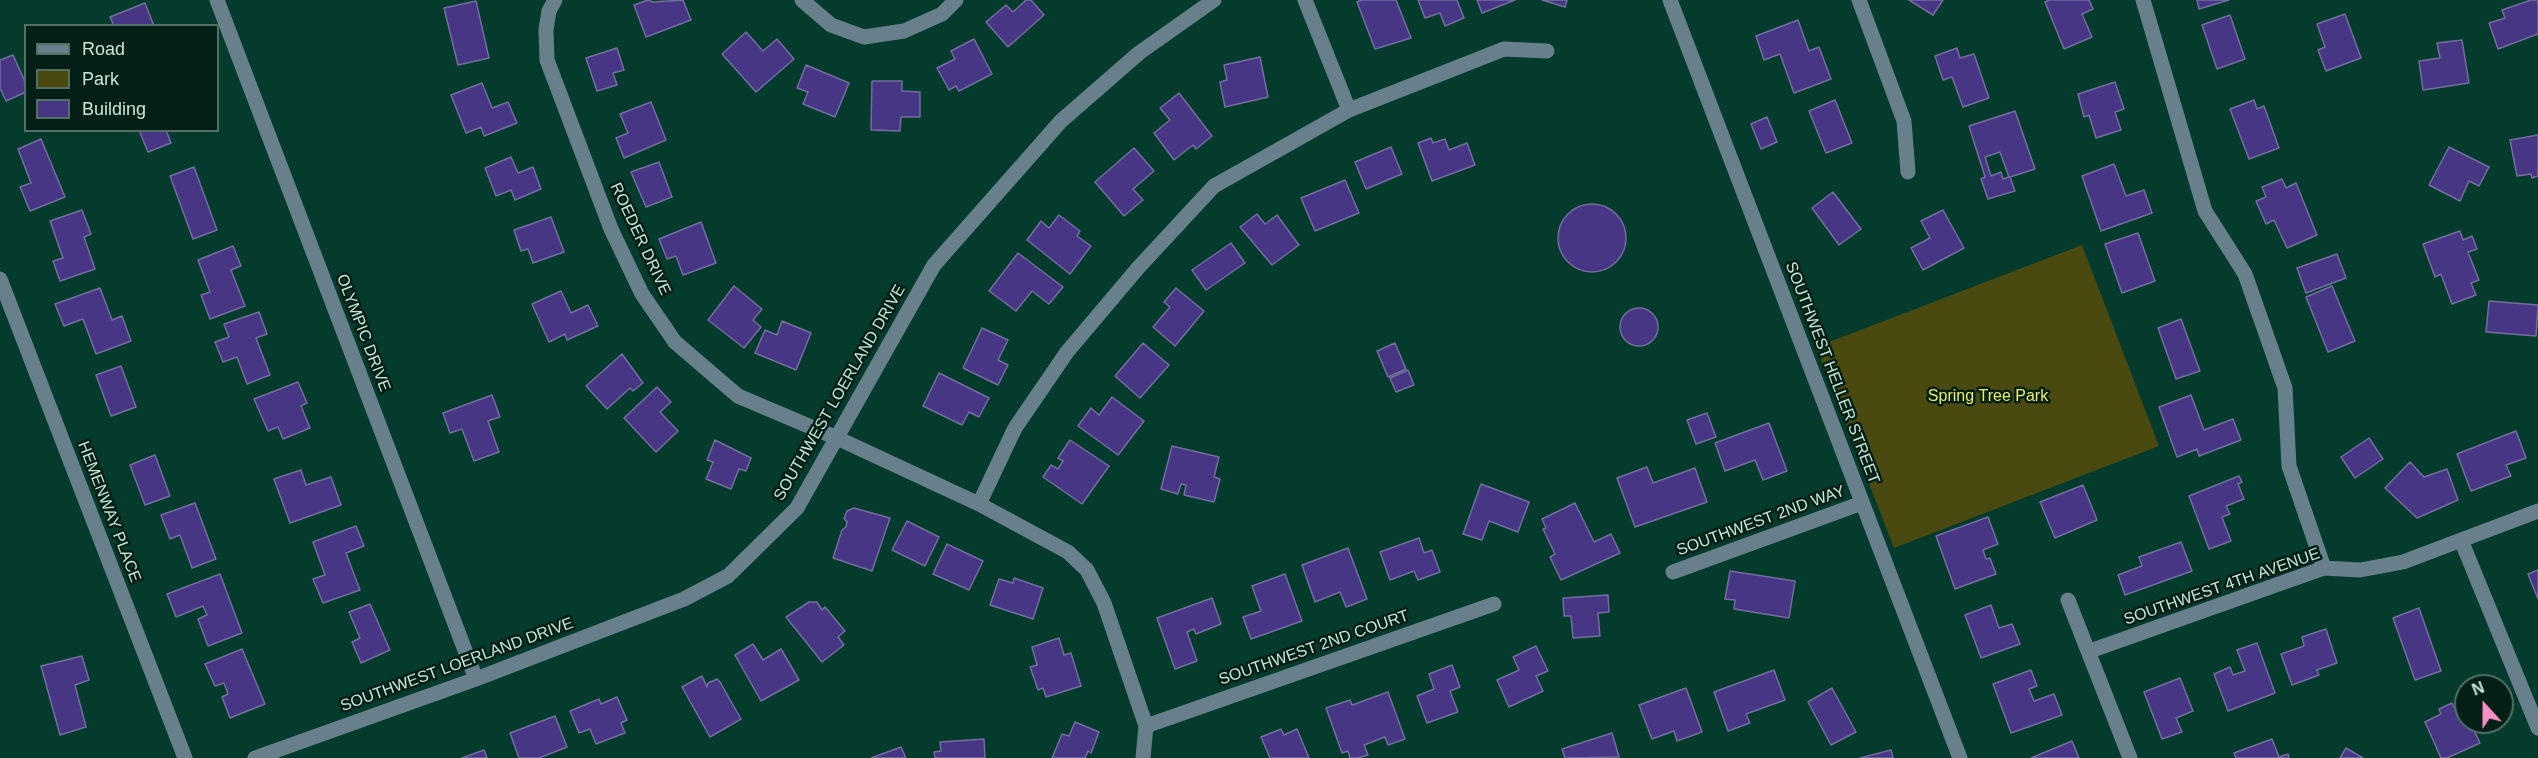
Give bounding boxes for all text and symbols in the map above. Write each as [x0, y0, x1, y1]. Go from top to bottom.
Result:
legend [24, 24, 219, 132]
text: Road [82, 39, 125, 59]
text: Park [82, 69, 119, 89]
text: Building [82, 99, 146, 119]
street label: ROEDER DRIVE [606, 180, 674, 298]
street label: SOUTHWEST HELLER STREET [1781, 259, 1883, 487]
street label: OLYMPIC DRIVE [332, 272, 394, 394]
street label: SOUTHWEST LOERLAND DRIVE [770, 282, 910, 504]
park label: Spring Tree Park [1928, 387, 2048, 407]
street label: HEMENWAY PLACE [73, 439, 145, 585]
street label: SOUTHWEST 2ND WAY [1674, 482, 1848, 560]
street label: SOUTHWEST 4TH AVENUE [2122, 544, 2322, 630]
street label: SOUTHWEST 2ND COURT [1216, 606, 1412, 690]
street label: SOUTHWEST LOERLAND DRIVE [338, 614, 576, 716]
north arrow [2454, 674, 2514, 734]
text: N [2470, 679, 2487, 699]

